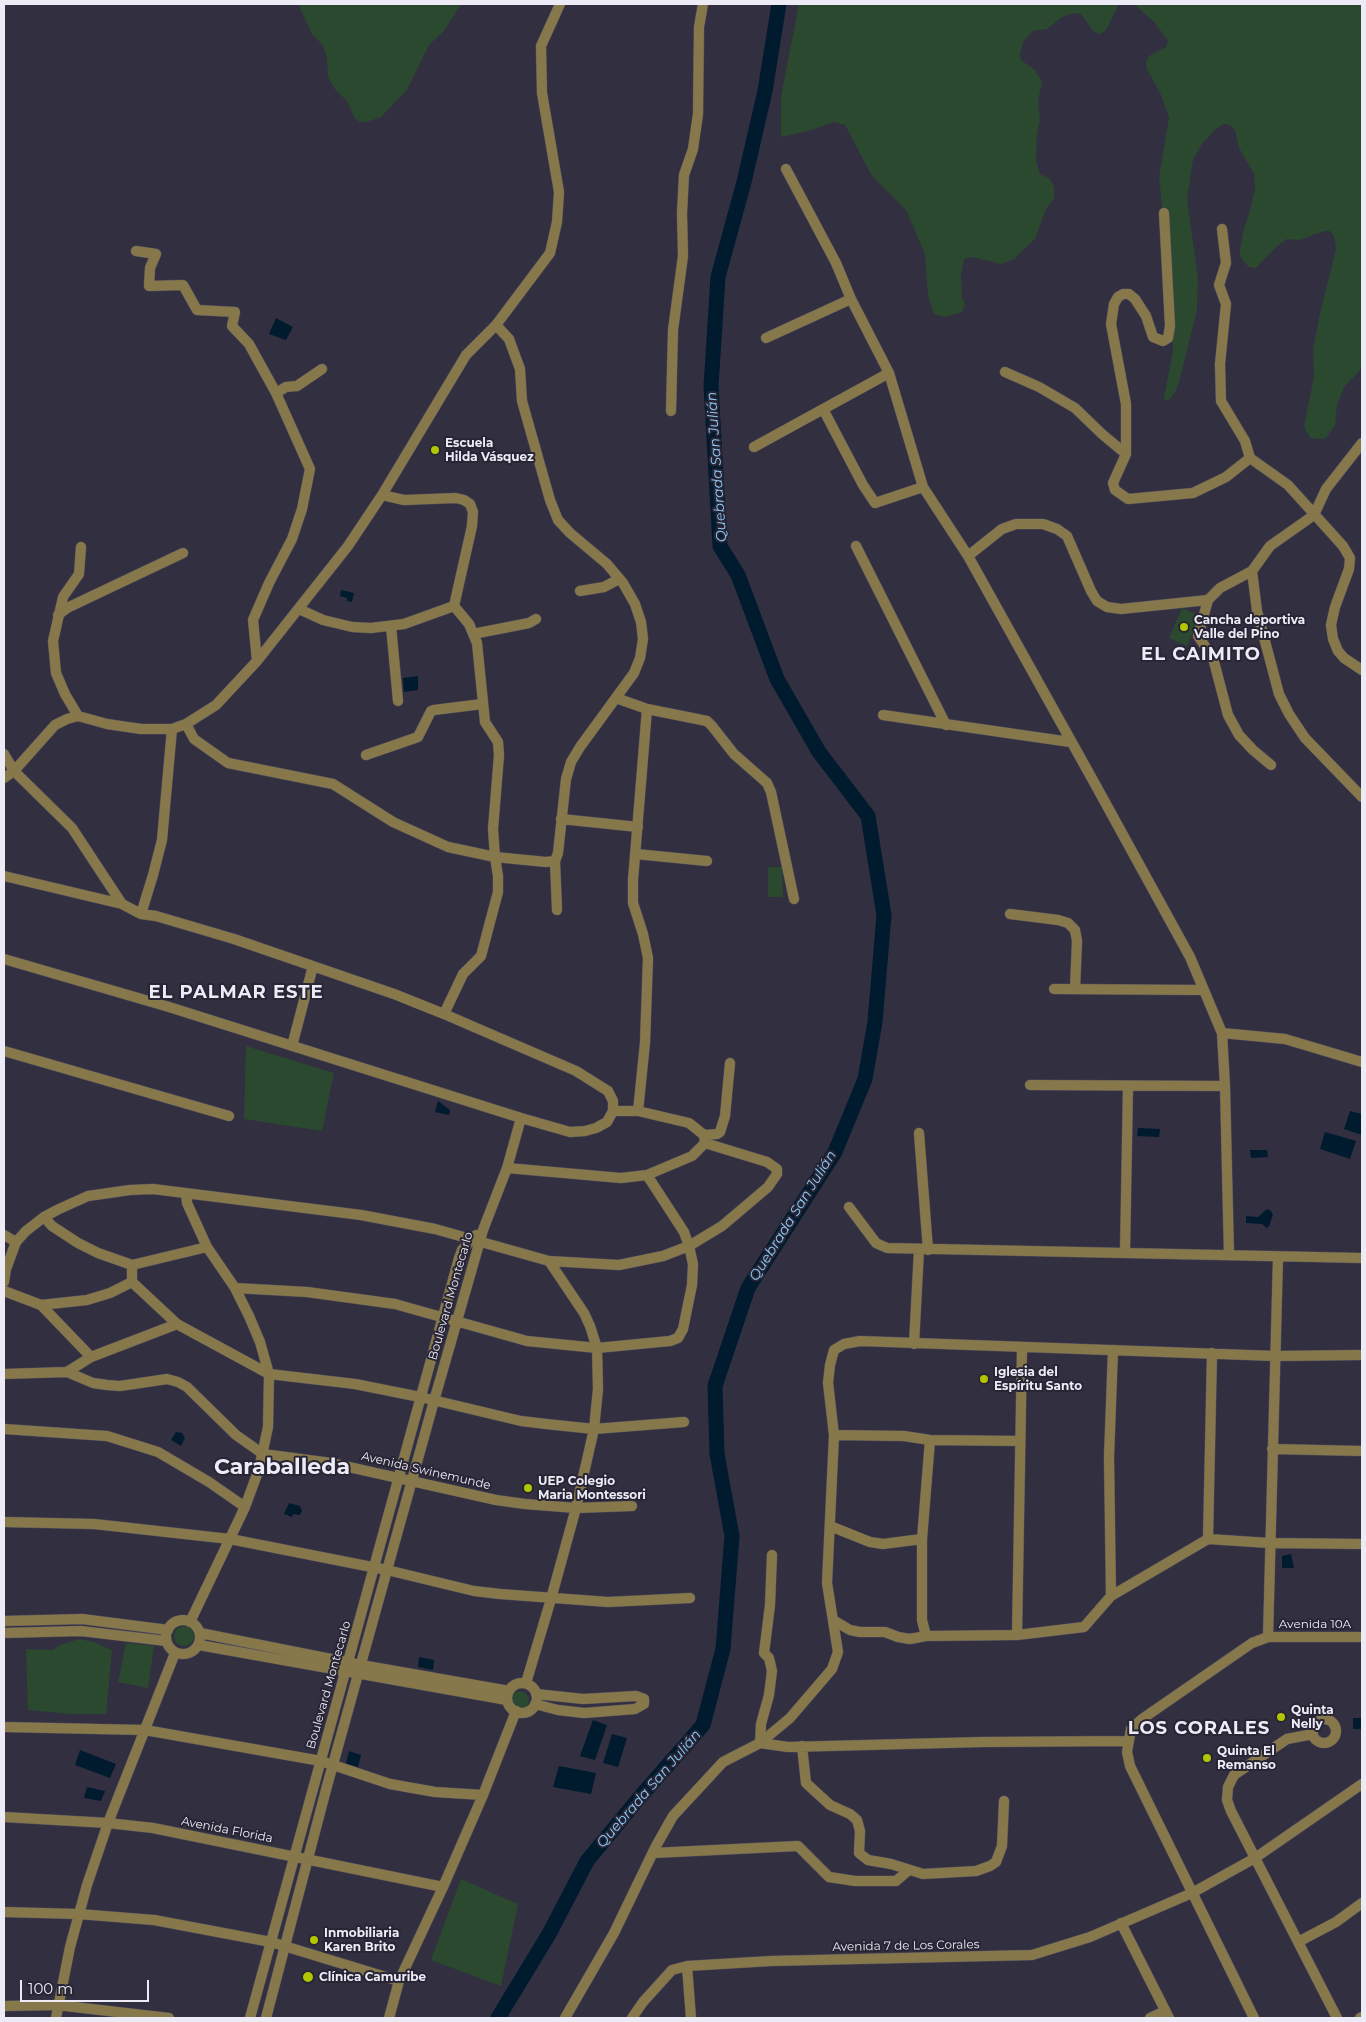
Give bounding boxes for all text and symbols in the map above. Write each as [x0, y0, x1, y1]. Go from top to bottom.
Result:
water label: Quebrada San Julián [703, 391, 731, 543]
place label: Escuela Hilda Vásquez [445, 436, 534, 464]
marker: Escuela Hilda Vásquez [429, 444, 441, 456]
place label: Cancha deportiva Valle del Pino [1194, 613, 1305, 641]
marker: Cancha deportiva Valle del Pino [1178, 621, 1190, 633]
district label: EL CAIMITO [1140, 644, 1262, 666]
district label: EL PALMAR ESTE [147, 982, 325, 1004]
water label: Quebrada San Julián [746, 1148, 840, 1284]
street label: Boulevard Montecarlo [426, 1230, 476, 1362]
place label: Iglesia del Espíritu Santo [994, 1365, 1082, 1393]
marker: Iglesia del Espíritu Santo [978, 1373, 990, 1385]
street label: Avenida Swinemunde [360, 1449, 492, 1493]
district label: Caraballeda [214, 1455, 350, 1481]
place label: UEP Colegio Maria Montessori [538, 1474, 646, 1502]
marker: UEP Colegio Maria Montessori [522, 1482, 534, 1494]
street label: Avenida 10A [1279, 1617, 1351, 1631]
street label: Boulevard Montecarlo [304, 1619, 354, 1751]
place label: Quinta Nelly [1291, 1703, 1334, 1731]
marker: Quinta Nelly [1275, 1711, 1287, 1723]
district label: LOS CORALES [1126, 1718, 1272, 1740]
water label: Quebrada San Julián [593, 1727, 705, 1851]
place label: Quinta El Remanso [1217, 1744, 1276, 1772]
marker: Quinta El Remanso [1201, 1752, 1213, 1764]
street label: Avenida Florida [180, 1814, 274, 1846]
place label: Inmobiliaria Karen Brito [324, 1926, 399, 1954]
marker: Inmobiliaria Karen Brito [308, 1934, 320, 1946]
street label: Avenida 7 de Los Corales [832, 1938, 980, 1954]
scale bar [22, 1970, 151, 2002]
marker: Clínica Camuribe [301, 1970, 315, 1984]
place label: Clínica Camuribe [319, 1970, 426, 1984]
text: 100 m [28, 1979, 73, 1998]

